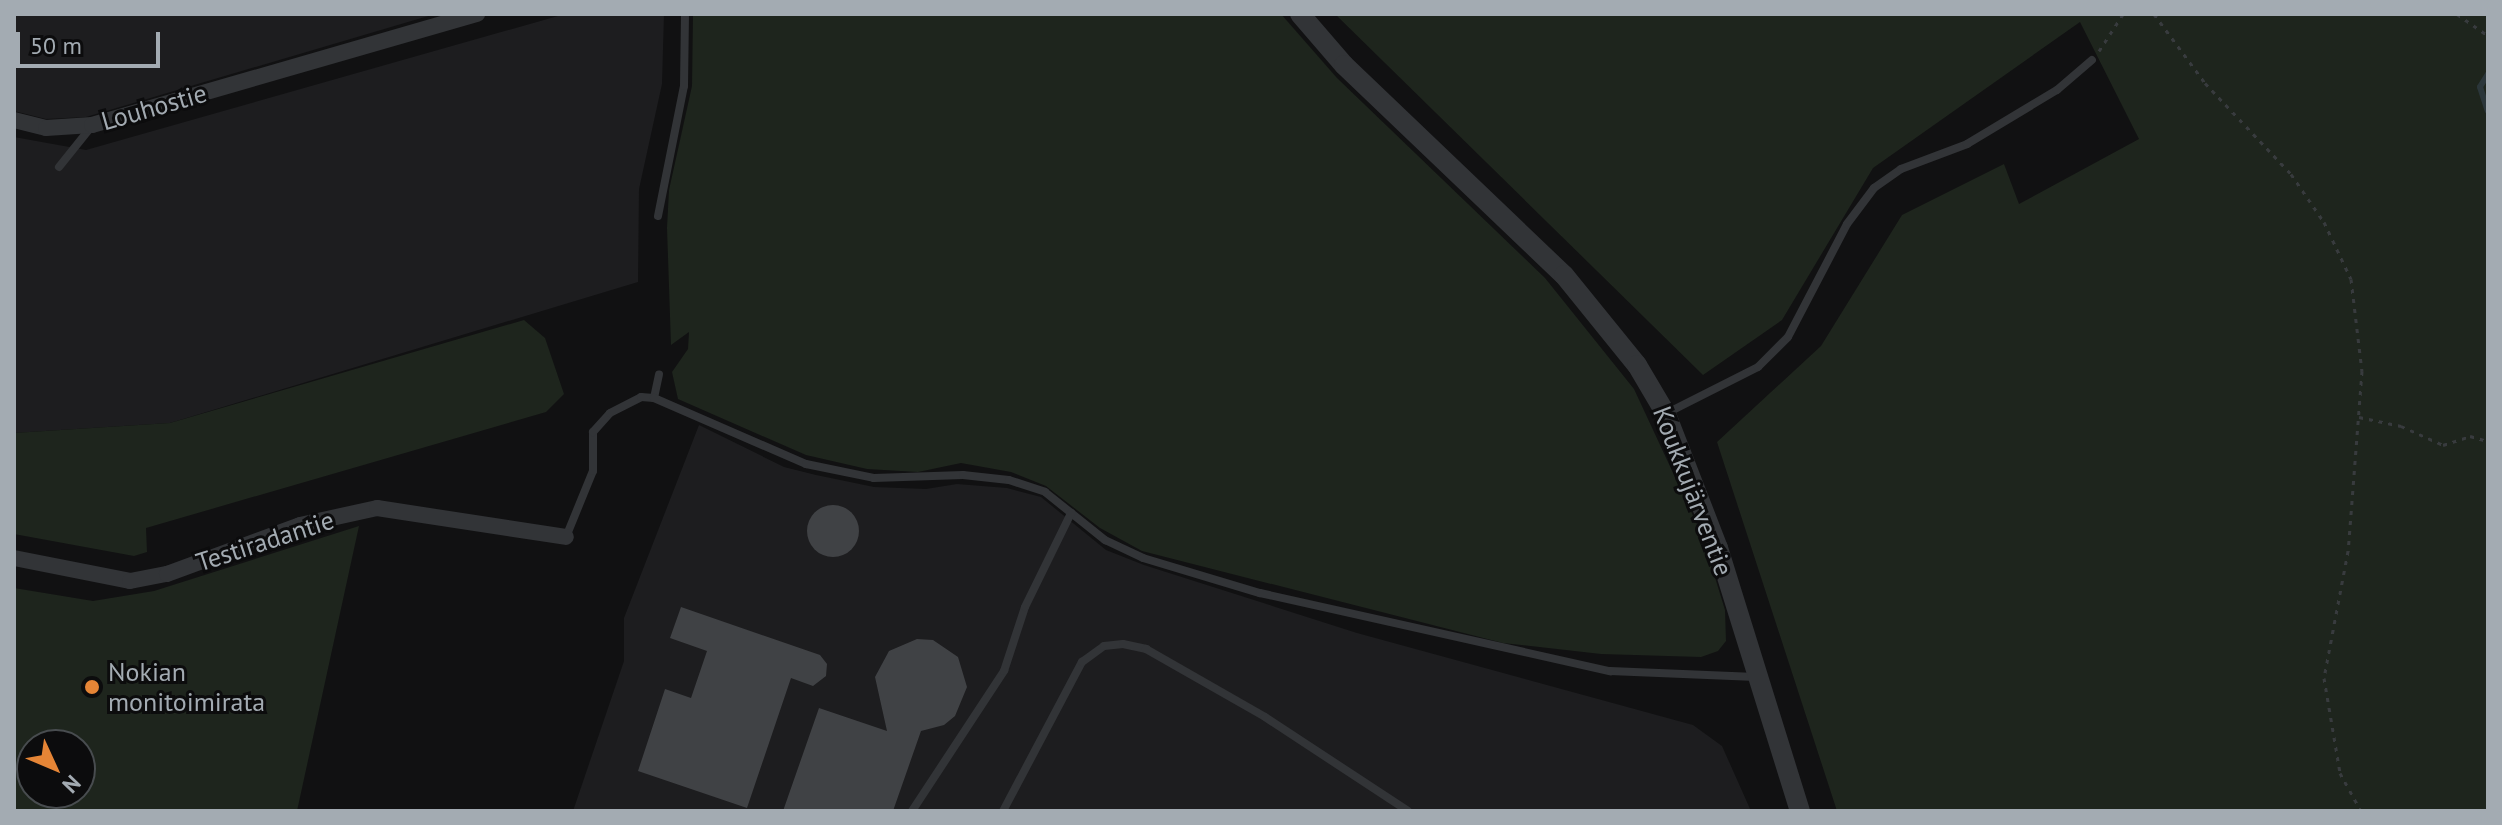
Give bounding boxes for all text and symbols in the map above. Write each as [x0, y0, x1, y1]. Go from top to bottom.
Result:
scale bar [20, 16, 164, 66]
text: 50 m [30, 30, 82, 61]
street label: Louhostie [98, 77, 210, 137]
street label: Koukkujärventie [1646, 402, 1740, 580]
street label: Testiradantie [192, 504, 338, 578]
place label: Nokian monitoimirata [108, 656, 265, 718]
marker: Nokian monitoimirata [83, 678, 101, 696]
north arrow [16, 729, 96, 809]
text: N [57, 769, 87, 799]

